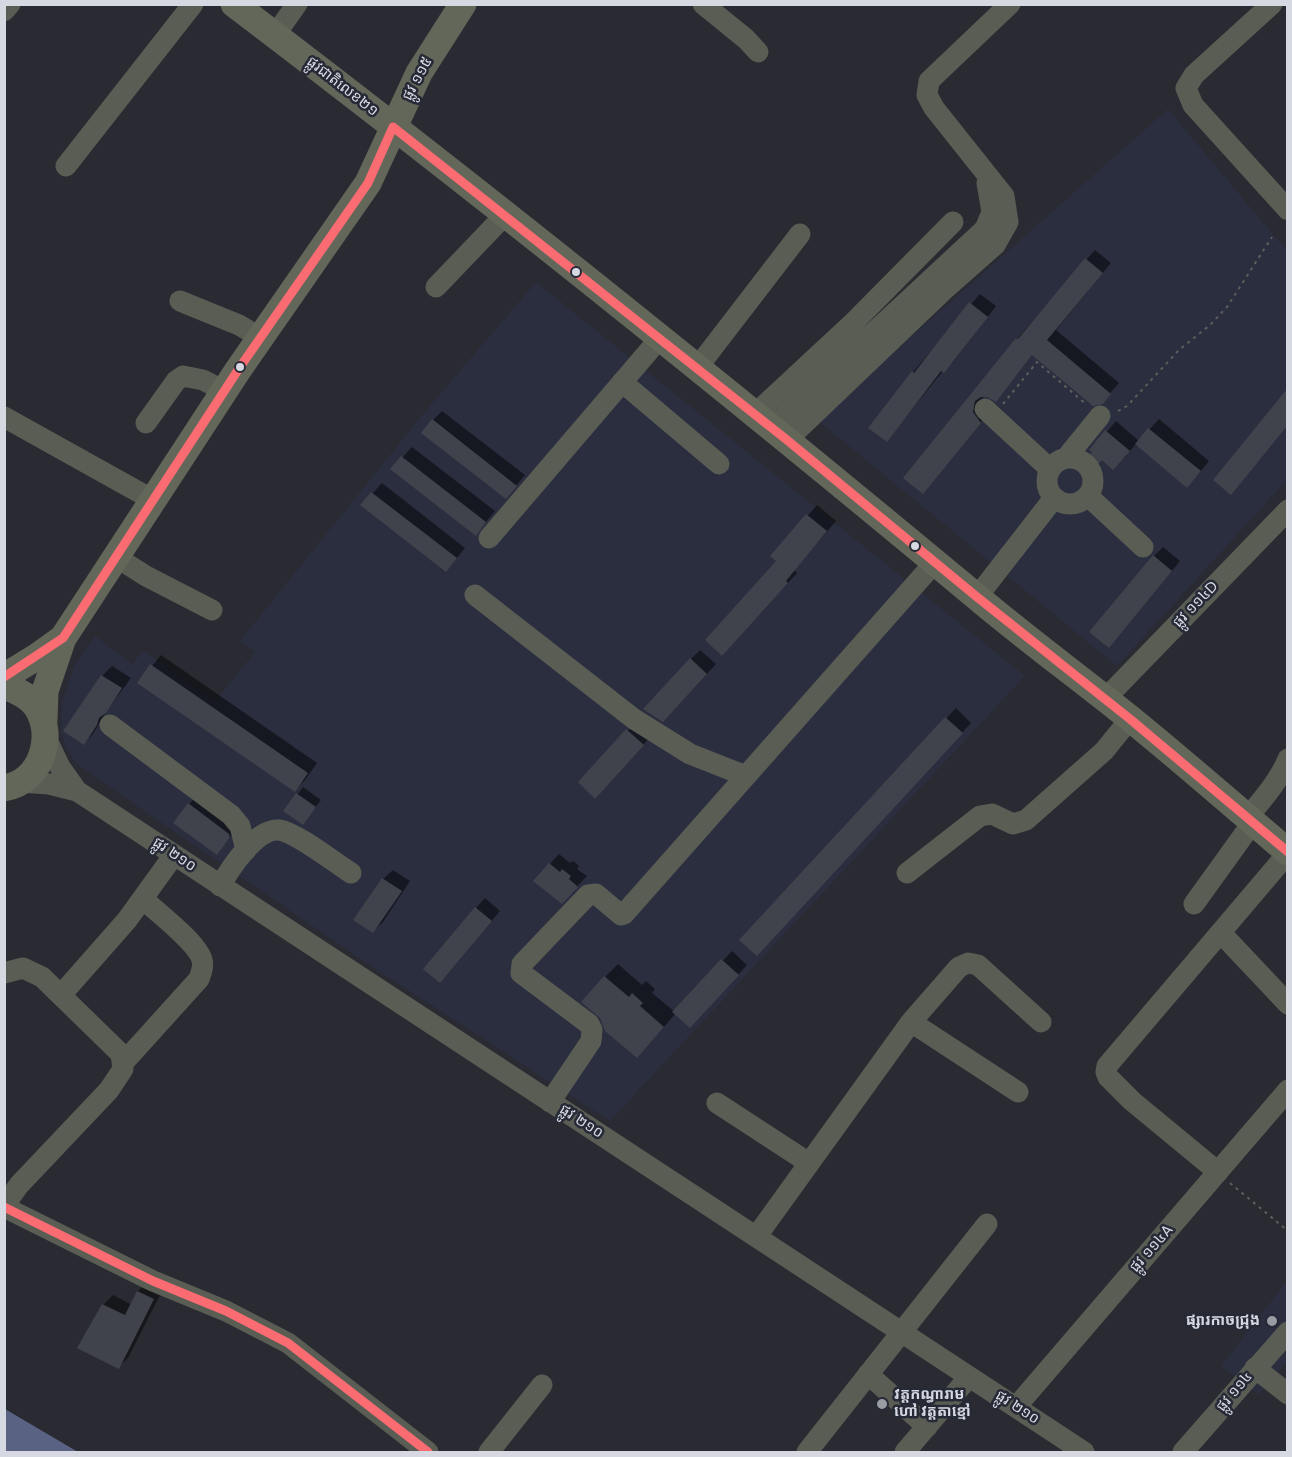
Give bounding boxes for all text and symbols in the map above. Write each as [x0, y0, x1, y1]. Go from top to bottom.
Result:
street label: ផ្លូវជាតិលេខ២១ [302, 53, 382, 121]
street label: ផ្លូវ ១១៥ [399, 54, 437, 104]
unlabelled marker [570, 266, 582, 278]
unlabelled marker [234, 361, 246, 373]
unlabelled marker [909, 540, 921, 552]
street label: ផ្លូវ ១១៤D [1170, 578, 1222, 632]
street label: ផ្លូវ ២១០ [149, 834, 199, 876]
street label: ផ្លូវ ២១០ [556, 1101, 606, 1143]
street label: ផ្លូវ ១១៤A [1126, 1222, 1178, 1276]
place label: ផ្សារកាចជ្រុង [1186, 1312, 1260, 1330]
marker: ផ្សារកាចជ្រុង [1265, 1314, 1279, 1328]
street label: ផ្លូវ ១១៤ [1213, 1368, 1257, 1416]
place label: វត្តកណ្ធារាម ហៅ វត្តតាខ្មៅ [894, 1386, 971, 1421]
street label: ផ្លូវ ២១០ [992, 1387, 1042, 1429]
marker: វត្តកណ្ធារាម ហៅ វត្តតាខ្មៅ [875, 1397, 889, 1411]

